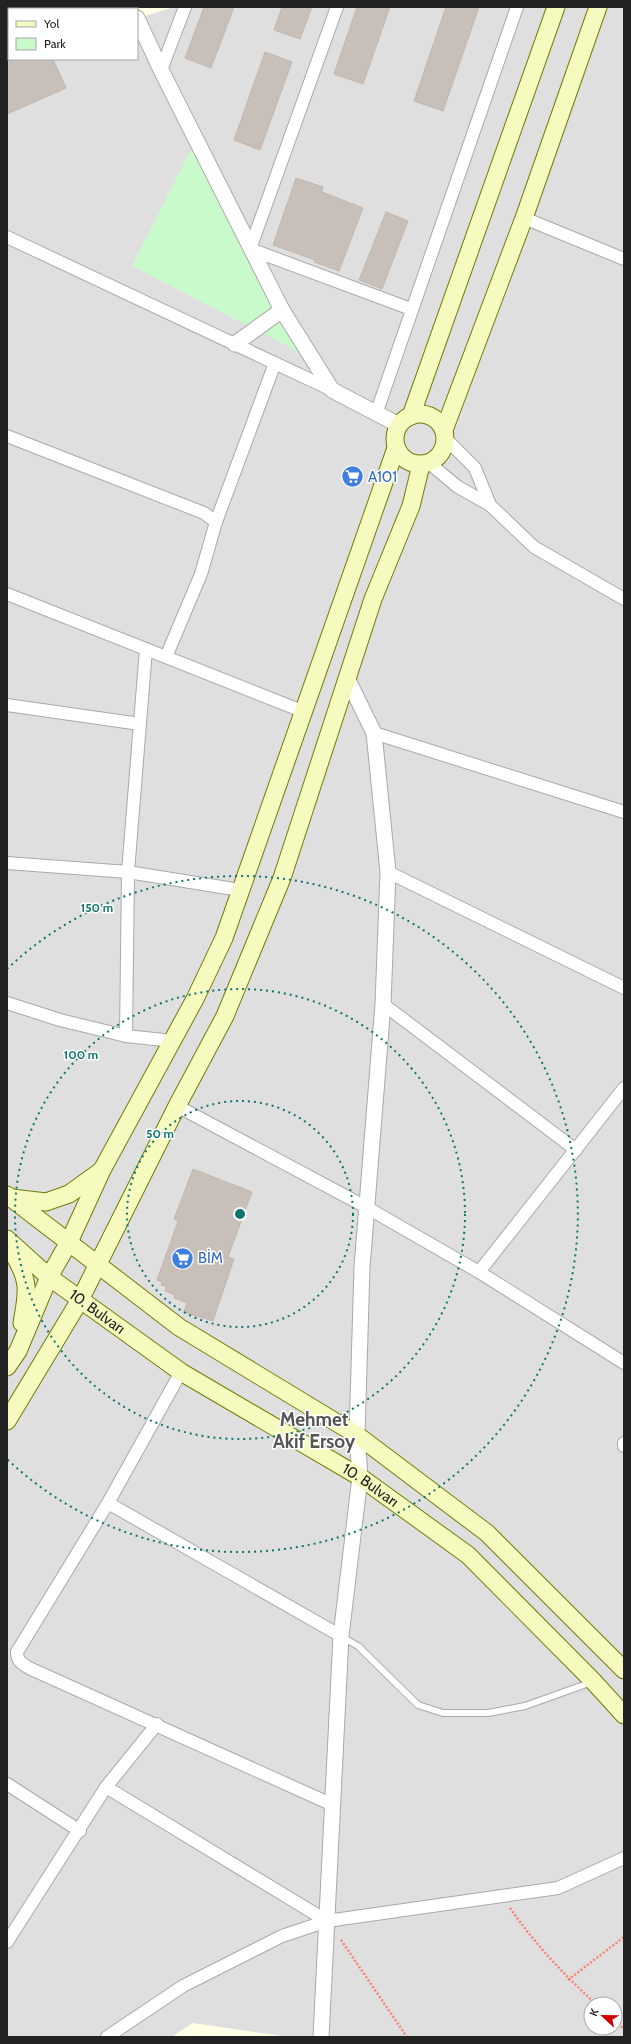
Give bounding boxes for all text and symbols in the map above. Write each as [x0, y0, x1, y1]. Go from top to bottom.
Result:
legend [8, 8, 138, 60]
text: Yol [43, 16, 59, 31]
text: Park [44, 36, 66, 51]
supermarket icon: A101 [339, 464, 365, 490]
place label: A101 [368, 468, 397, 486]
text: 150 m [81, 900, 113, 915]
text: 100 m [64, 1047, 98, 1062]
text: 50 m [146, 1126, 174, 1141]
centre of rings [233, 1207, 247, 1221]
supermarket icon: BİM [169, 1245, 195, 1271]
place label: BİM [198, 1248, 223, 1267]
street label: 10. Bulvarı [66, 1286, 129, 1338]
district label: Mehmet Akif Ersoy [273, 1408, 356, 1453]
street label: 10. Bulvarı [339, 1460, 402, 1511]
north arrow [583, 1996, 623, 2036]
text: K [586, 2006, 602, 2018]

